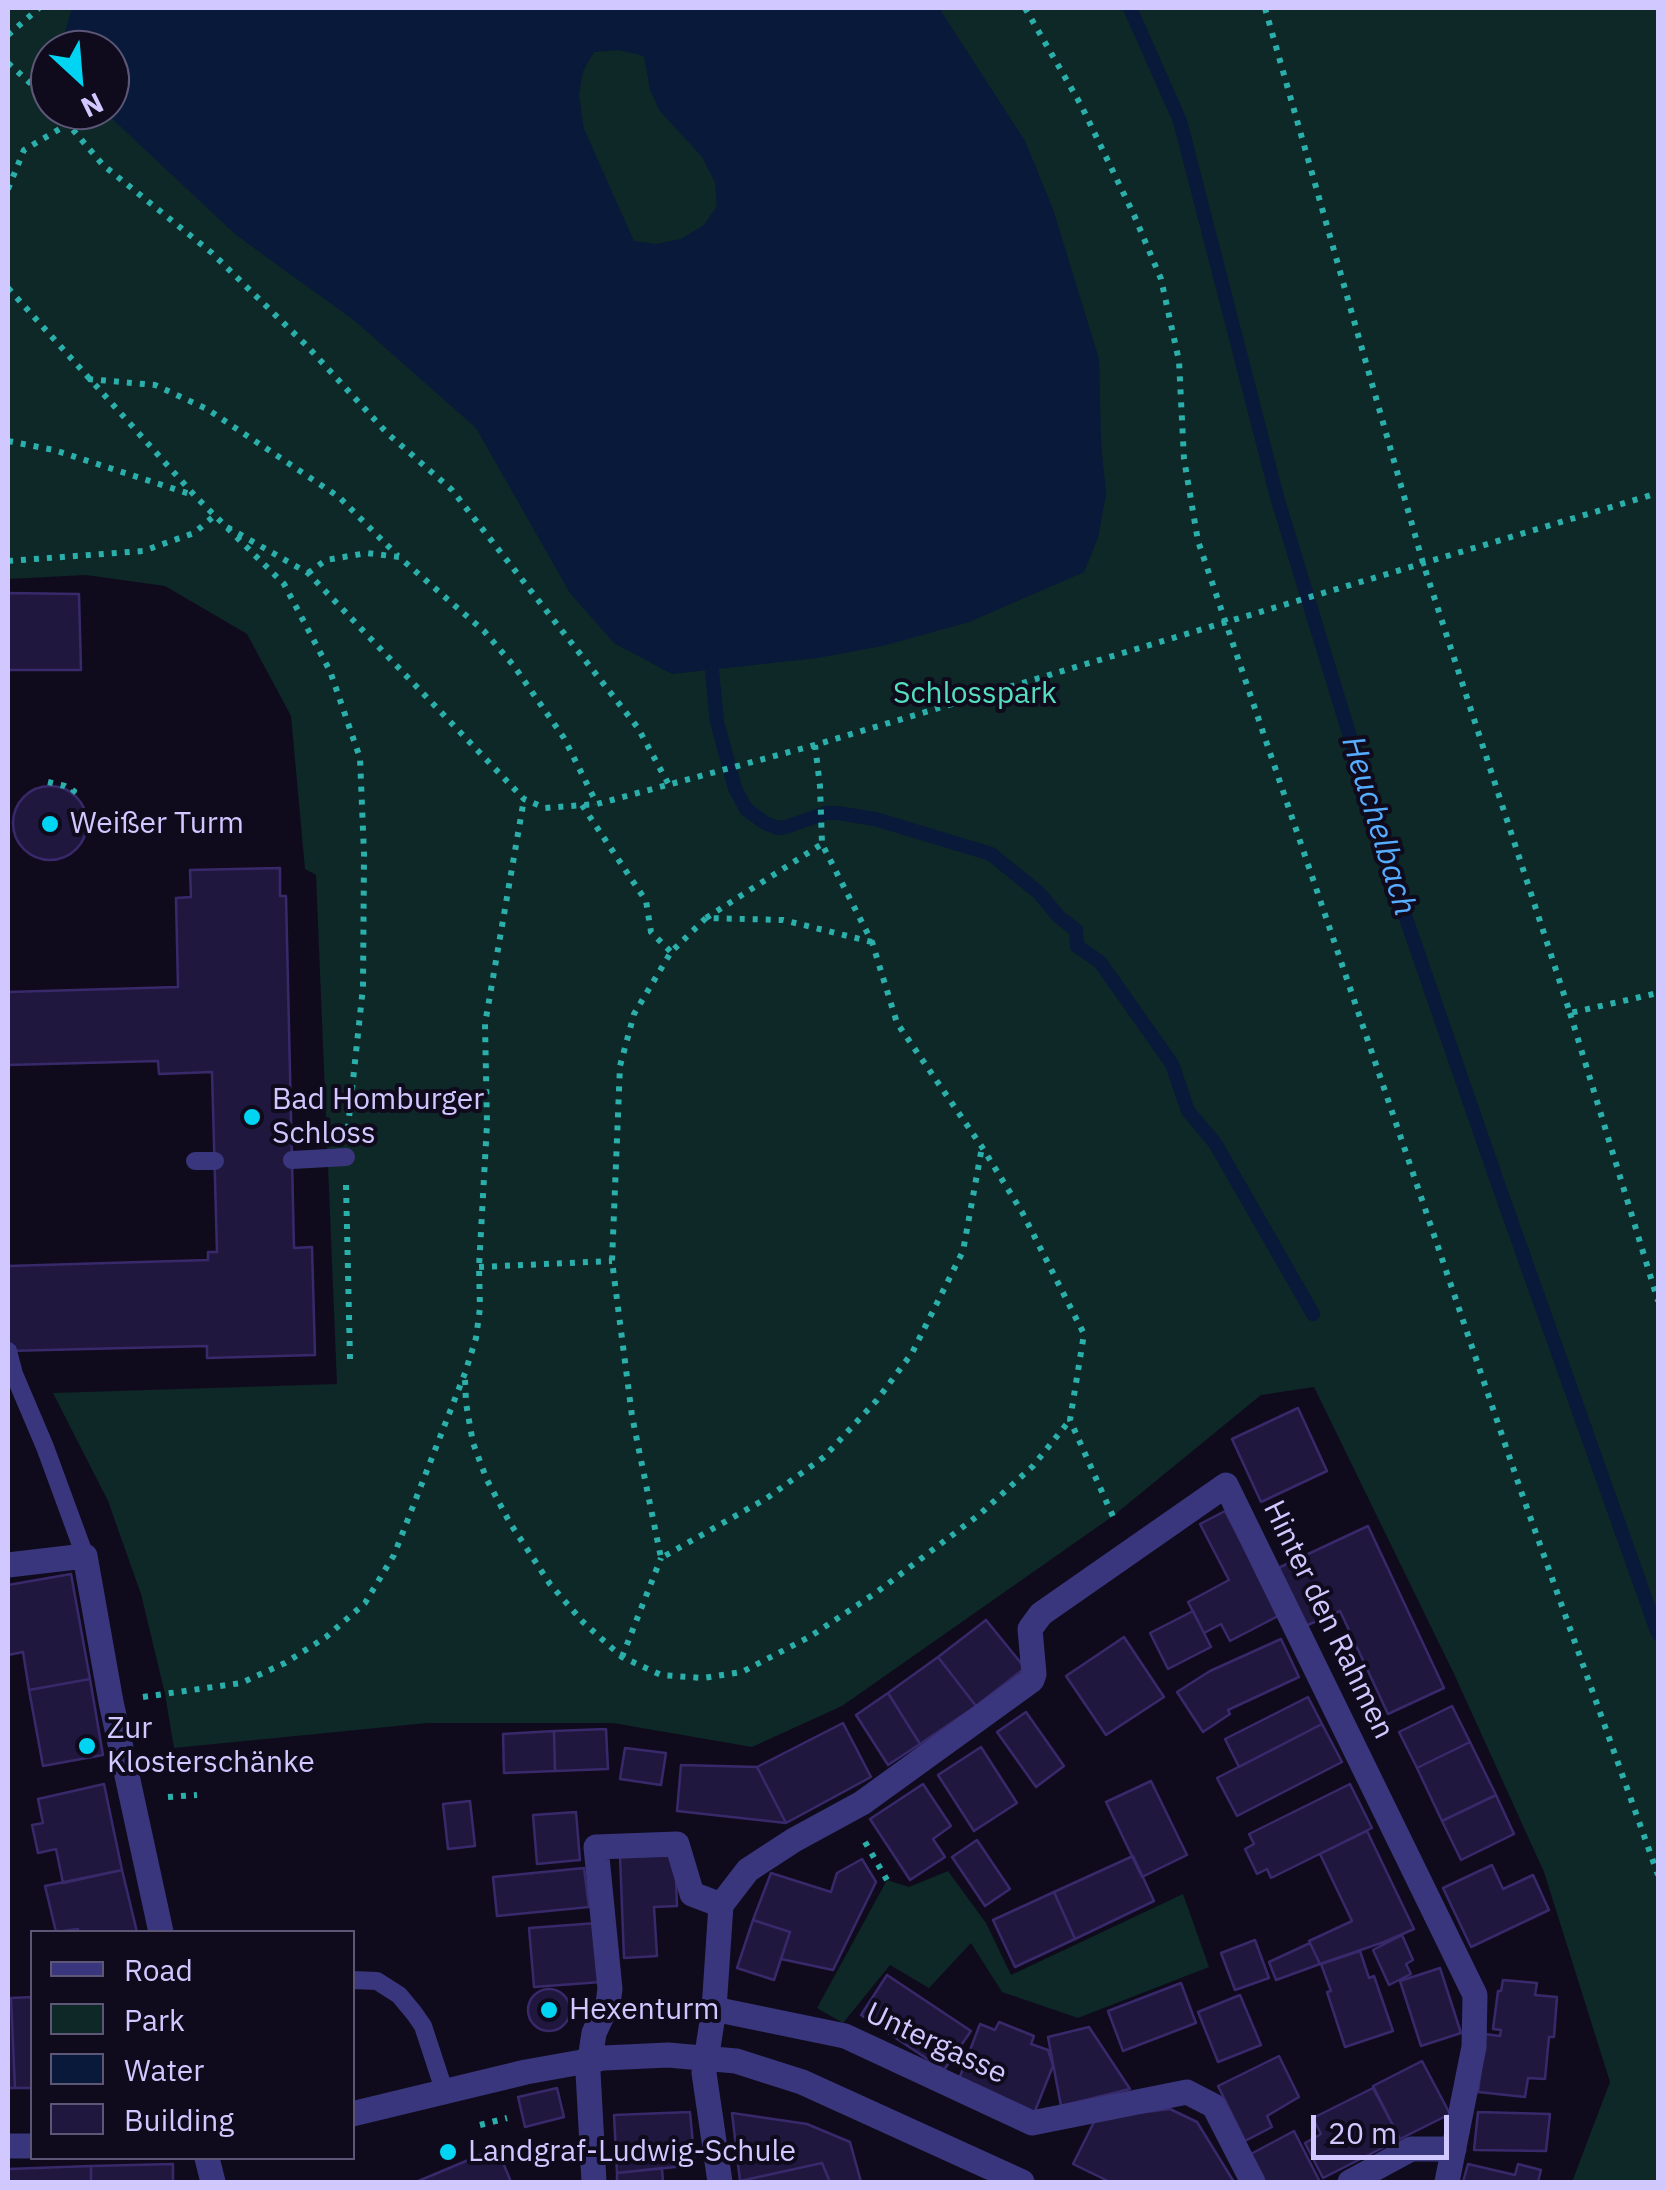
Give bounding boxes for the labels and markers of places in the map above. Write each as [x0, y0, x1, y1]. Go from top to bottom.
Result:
place label: Weißer Turm [70, 806, 244, 842]
marker: Weißer Turm [39, 813, 61, 835]
place label: Bad Homburger Schloss [272, 1082, 484, 1152]
marker: Bad Homburger Schloss [241, 1106, 263, 1128]
place label: Zur Klosterschänke [107, 1711, 315, 1782]
marker: Zur Klosterschänke [76, 1735, 98, 1757]
place label: Hexenturm [569, 1992, 719, 2028]
marker: Hexenturm [538, 1999, 560, 2021]
place label: Landgraf-Ludwig-Schule [468, 2134, 796, 2170]
marker: Landgraf-Ludwig-Schule [437, 2141, 459, 2163]

